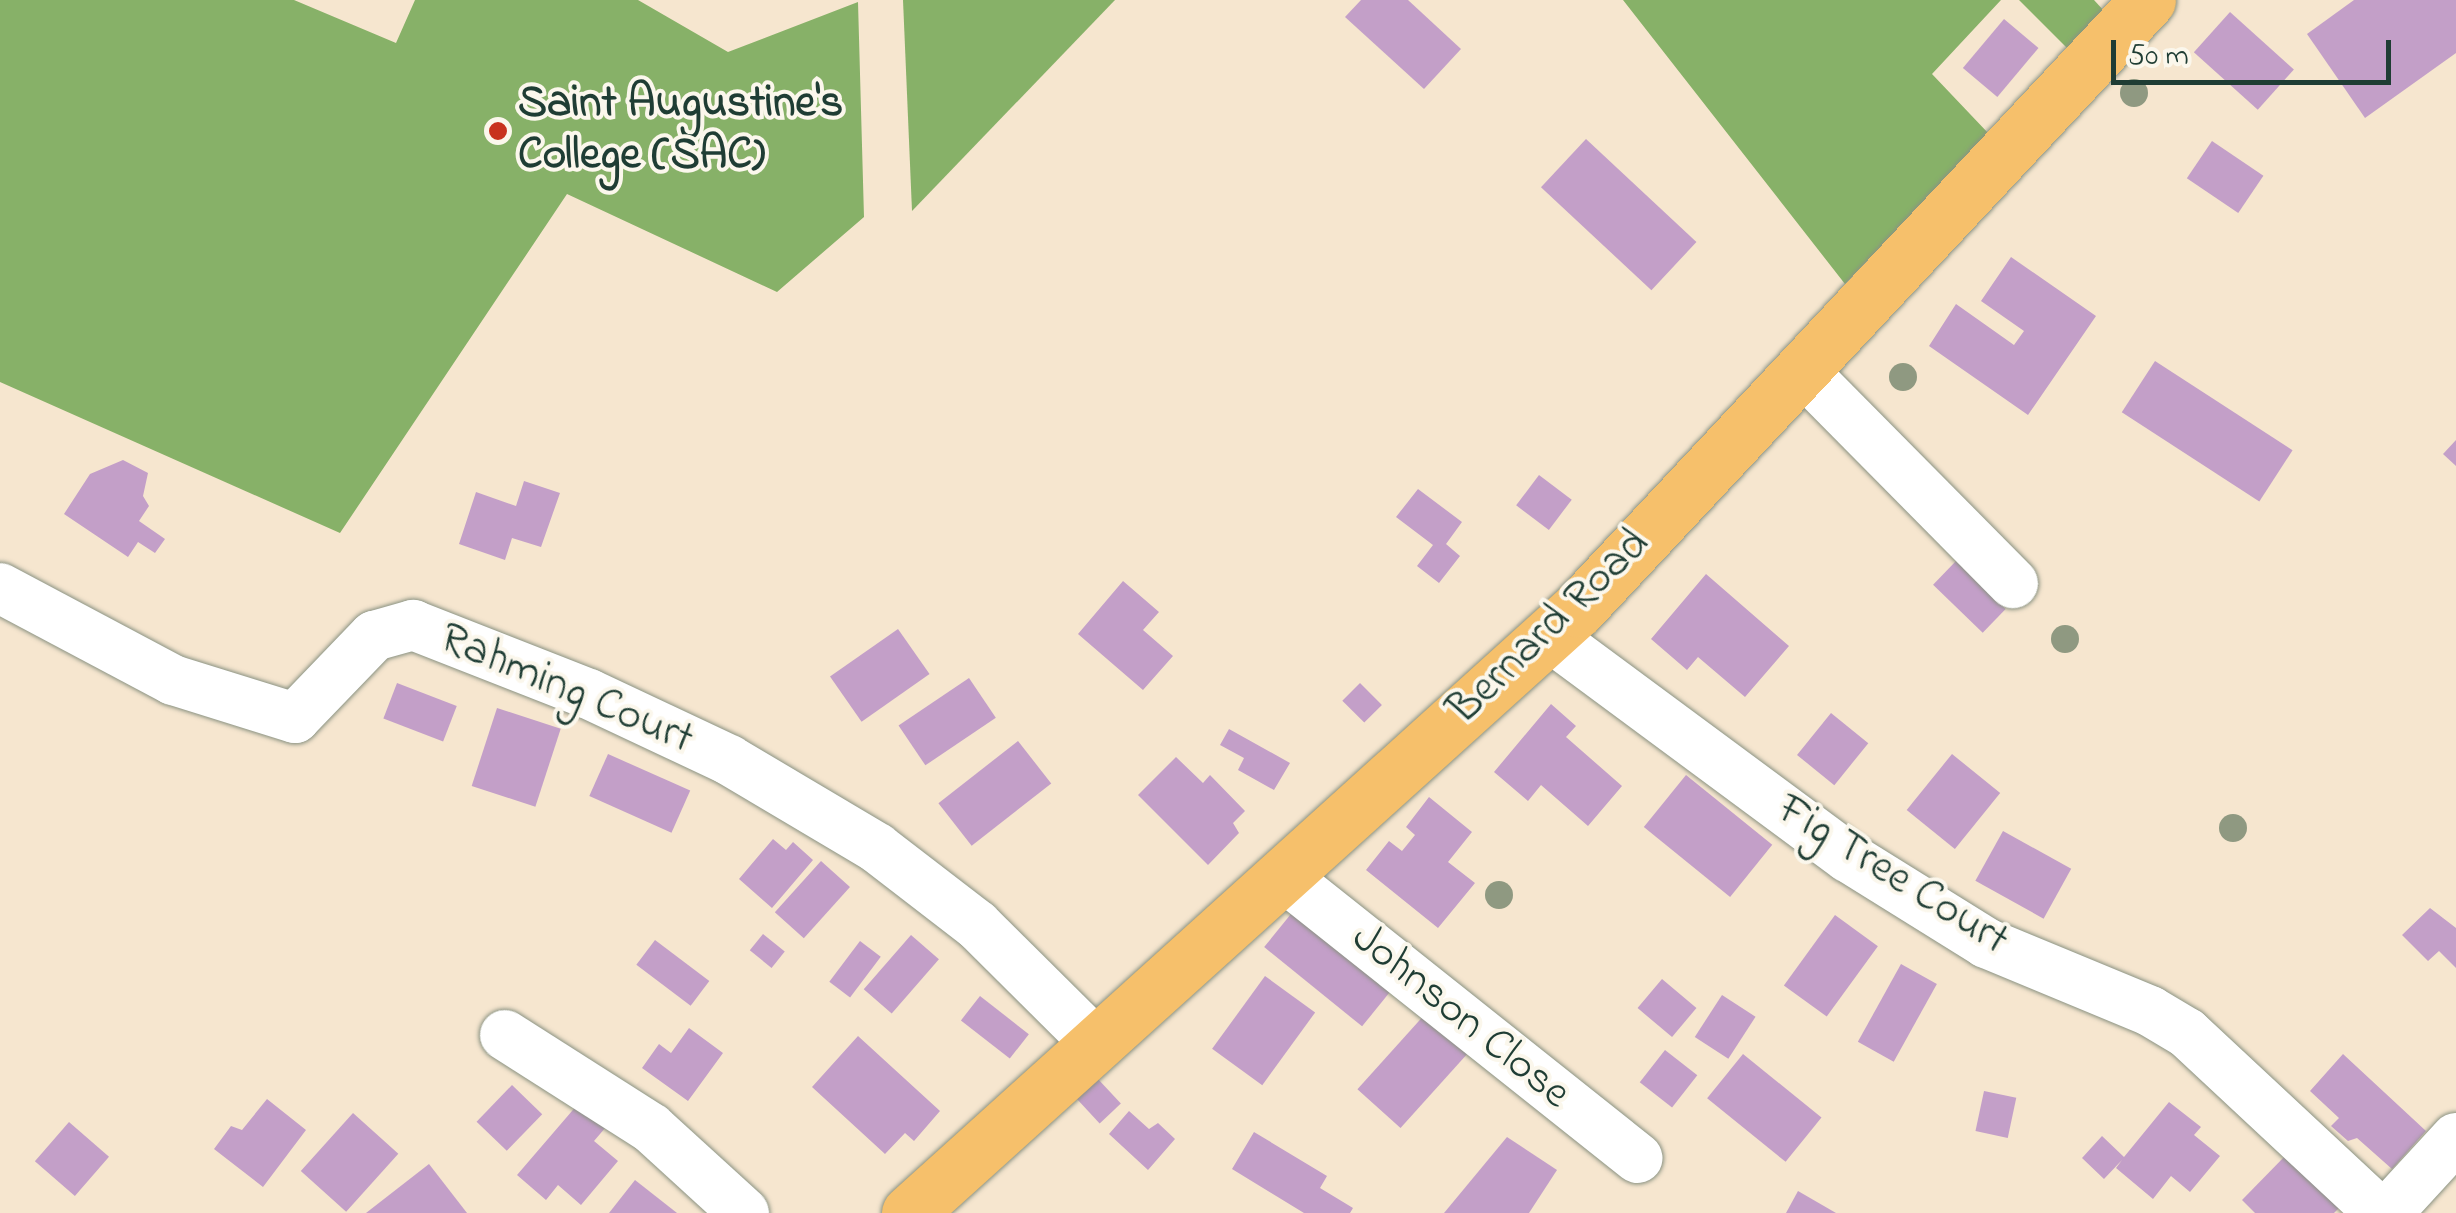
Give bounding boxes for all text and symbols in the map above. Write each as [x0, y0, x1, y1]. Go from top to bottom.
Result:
scale bar [2116, 20, 2396, 82]
text: 50 m [2128, 35, 2189, 79]
place label: Saint Augustine's College (SAC) [518, 78, 843, 184]
marker: Saint Augustine's College (SAC) [487, 120, 509, 142]
street label: Bernard Road [1438, 519, 1662, 737]
street label: Rahming Court [431, 612, 701, 768]
street label: Fig Tree Court [1766, 783, 2018, 969]
street label: Johnson Close [1340, 912, 1580, 1122]

